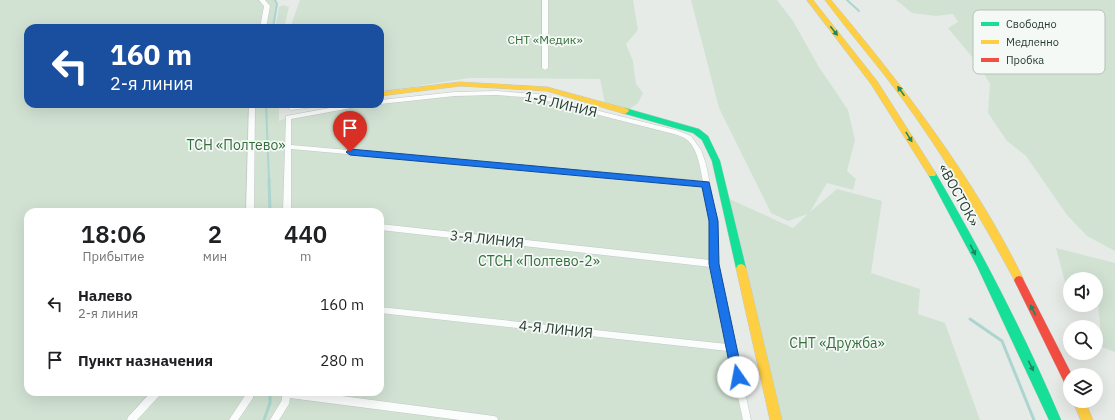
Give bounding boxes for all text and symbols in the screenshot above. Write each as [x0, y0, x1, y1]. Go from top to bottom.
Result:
legend [973, 10, 1105, 74]
text: Свободно [1006, 17, 1057, 31]
one-way arrow [830, 25, 839, 36]
park label: СНТ «Медик» [507, 32, 583, 47]
text: Медленно [1006, 35, 1059, 49]
text: 160 m [110, 36, 192, 73]
icon: left [44, 40, 96, 92]
text: Пробка [1006, 53, 1044, 67]
text: 2-я линия [110, 72, 193, 95]
one-way arrow [897, 85, 905, 96]
street label: 1-Я ЛИНИЯ [523, 87, 599, 121]
pin [333, 111, 367, 152]
icon: arrive [339, 117, 361, 139]
one-way arrow [905, 132, 913, 142]
park label: ТСН «Полтево» [186, 136, 286, 154]
street label: «ВОСТОК» [934, 161, 984, 229]
text: 18:06 [81, 218, 146, 250]
text: 2 [208, 218, 222, 250]
text: 440 [284, 218, 327, 250]
street label: 3-Я ЛИНИЯ [449, 226, 525, 252]
one-way arrow [970, 244, 976, 256]
text: Прибытие [83, 248, 144, 265]
text: мин [203, 248, 227, 265]
text: m [300, 248, 311, 265]
park label: СТСН «Полтево-2» [478, 252, 600, 270]
map controls [1063, 272, 1103, 408]
button: sound [1063, 272, 1103, 312]
text: Налево [78, 286, 132, 305]
icon: left [44, 293, 66, 315]
text: 160 m [320, 295, 364, 314]
one-way arrow [1030, 304, 1036, 315]
text: 2-я линия [78, 305, 138, 322]
street label: 4-Я ЛИНИЯ [518, 316, 594, 342]
button: search [1063, 320, 1103, 360]
park label: СНТ «Дружба» [789, 334, 885, 352]
icon: arrive [44, 349, 66, 371]
text: Пункт назначения [78, 351, 213, 370]
text: 280 m [320, 351, 364, 370]
position arrow [717, 356, 759, 398]
one-way arrow [1028, 361, 1034, 372]
button: layers [1063, 368, 1103, 408]

